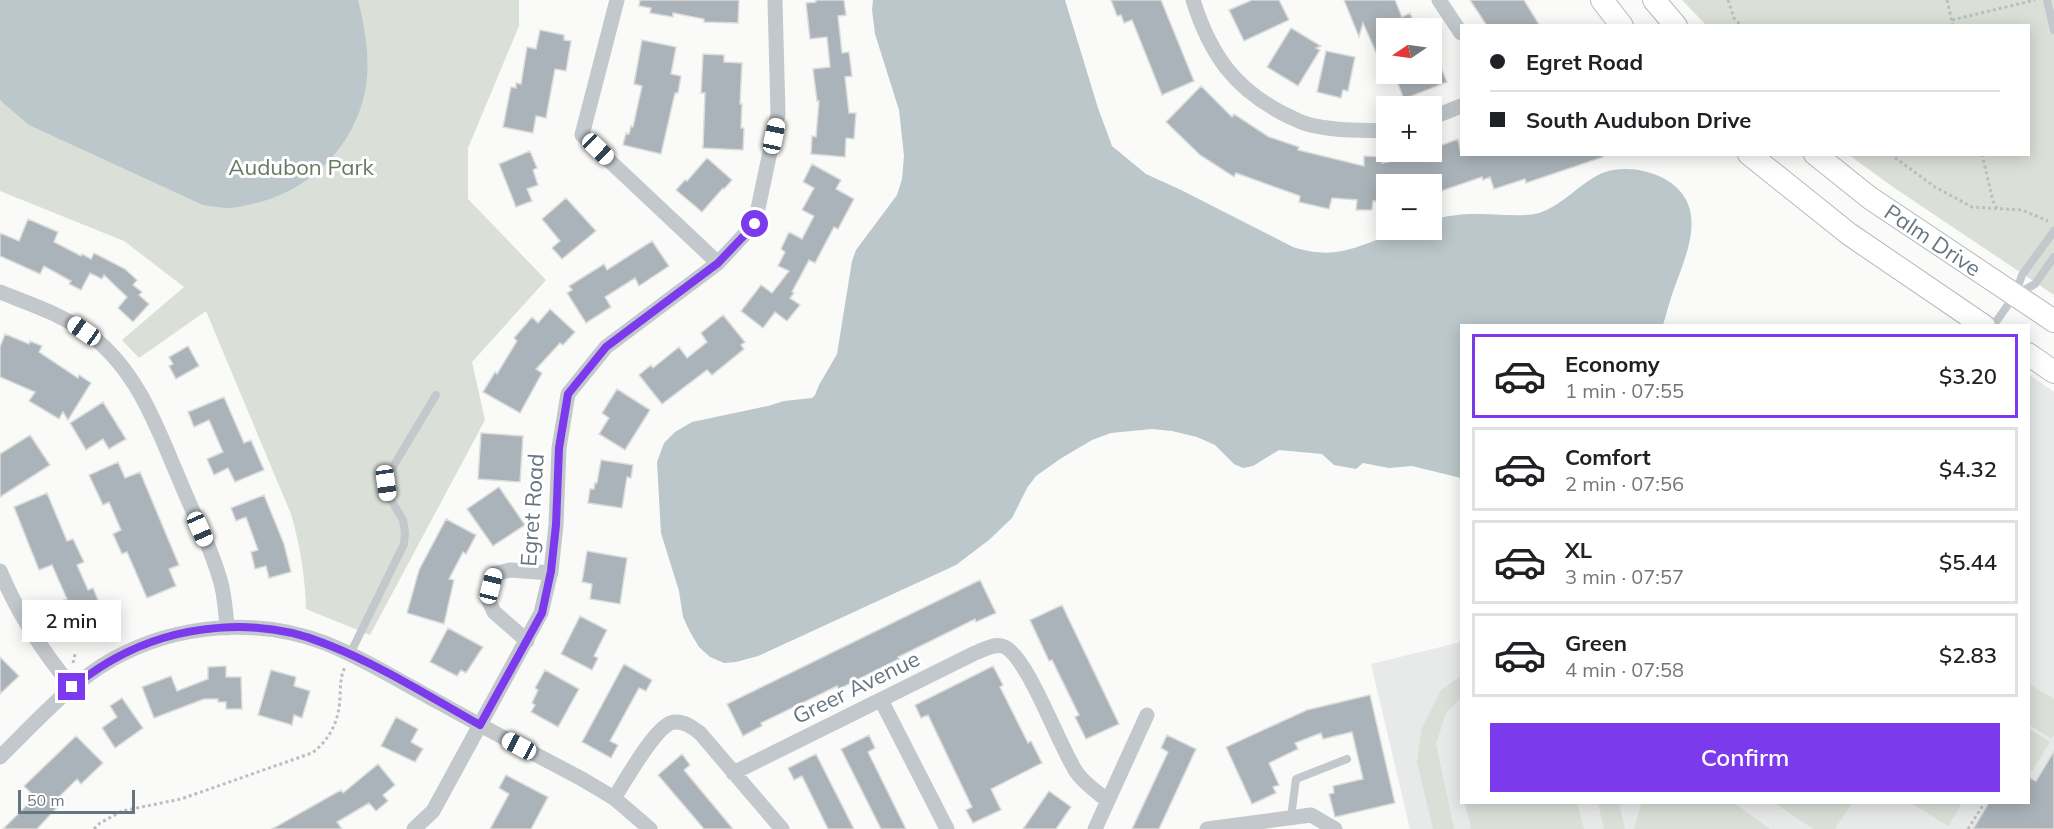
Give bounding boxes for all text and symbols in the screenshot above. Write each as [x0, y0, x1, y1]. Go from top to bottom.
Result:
north arrow [1376, 18, 1442, 84]
map controls [1376, 18, 1442, 240]
text: Egret Road [1526, 48, 1643, 76]
button: + [1376, 96, 1442, 162]
text: South Audubon Drive [1526, 106, 1751, 134]
car [761, 117, 787, 155]
car [579, 130, 617, 168]
park label: Audubon Park [228, 153, 374, 181]
button: − [1376, 174, 1442, 240]
street label: Palm Drive [1879, 198, 1987, 282]
route start [741, 210, 768, 237]
car [64, 313, 104, 349]
icon: car [1493, 349, 1547, 403]
text: Economy [1565, 350, 1660, 378]
text: $3.20 [1939, 362, 1997, 390]
text: 1 min · 07:55 [1565, 378, 1684, 403]
icon: car [1493, 442, 1547, 496]
text: Comfort [1565, 443, 1651, 471]
street label: Egret Road [514, 453, 550, 567]
text: $4.32 [1939, 455, 1997, 483]
car [375, 464, 397, 502]
text: 2 min · 07:56 [1565, 471, 1684, 496]
car [184, 509, 216, 549]
icon: car [1493, 535, 1547, 589]
text: XL [1565, 536, 1592, 564]
text: $5.44 [1939, 548, 1997, 576]
text: 3 min · 07:57 [1565, 564, 1684, 589]
car [478, 566, 504, 606]
callout: 2 min [22, 600, 122, 642]
text: 2 min [46, 608, 97, 633]
icon: car [1493, 628, 1547, 682]
text: Green [1565, 629, 1627, 657]
text: $2.83 [1939, 641, 1997, 669]
street label: Greer Avenue [788, 644, 924, 730]
text: 4 min · 07:58 [1565, 657, 1684, 682]
route end [58, 673, 85, 700]
button: Confirm [1490, 723, 2000, 792]
car [499, 730, 539, 762]
scale bar [18, 787, 135, 814]
text: 50 m [27, 790, 64, 810]

